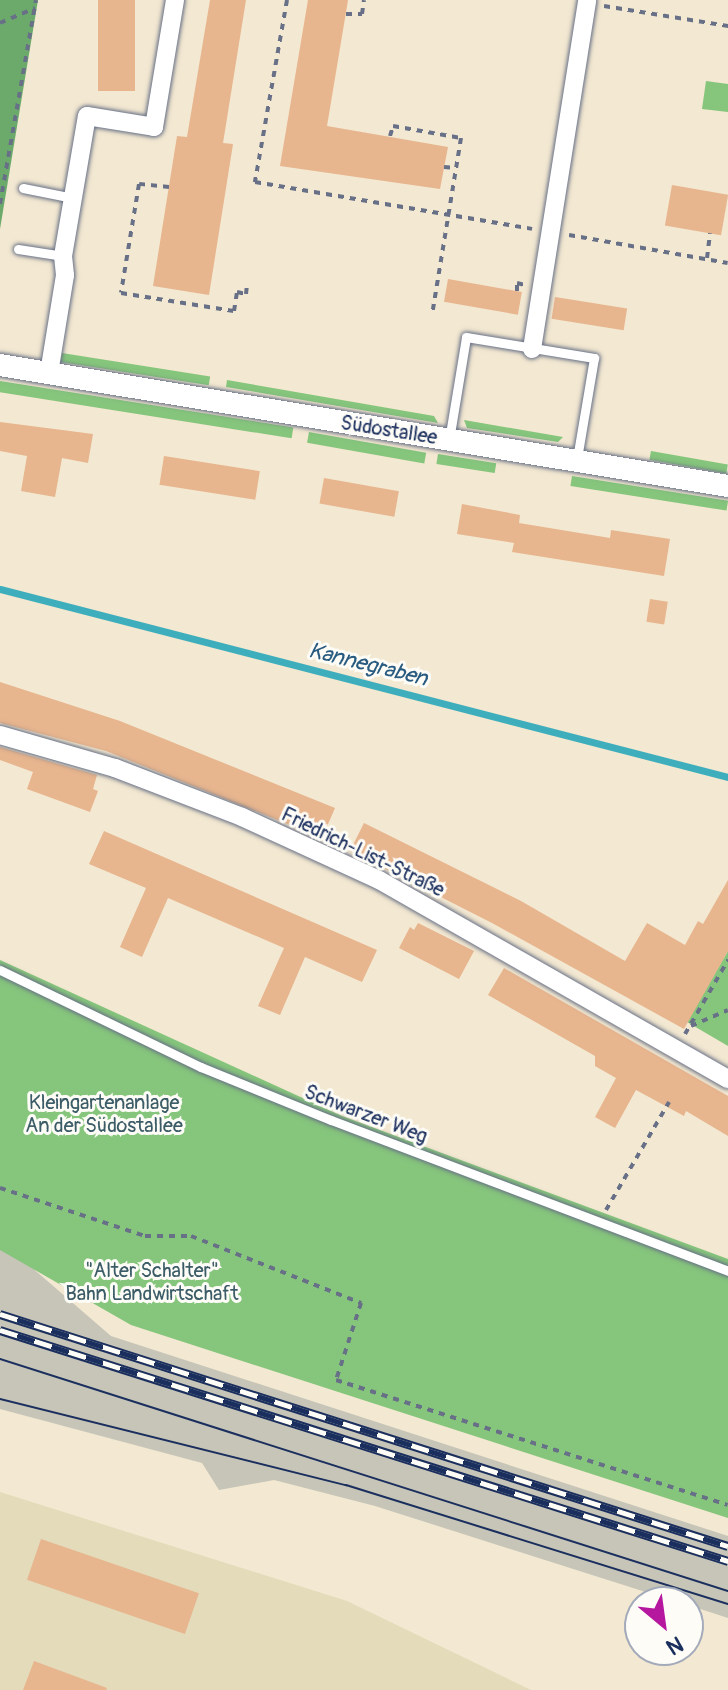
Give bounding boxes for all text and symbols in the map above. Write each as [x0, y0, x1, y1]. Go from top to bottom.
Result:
street label: Südostallee [339, 411, 439, 449]
water label: Kannegraben [306, 638, 430, 692]
street label: Friedrich-List-Straße [278, 802, 448, 902]
street label: Schwarzer Weg [301, 1080, 431, 1148]
park label: Kleingartenanlage An der Südostallee [25, 1090, 183, 1137]
park label: "Alter Schalter" Bahn Landwirtschaft [66, 1259, 238, 1306]
north arrow [624, 1586, 704, 1666]
text: N [661, 1629, 688, 1661]

